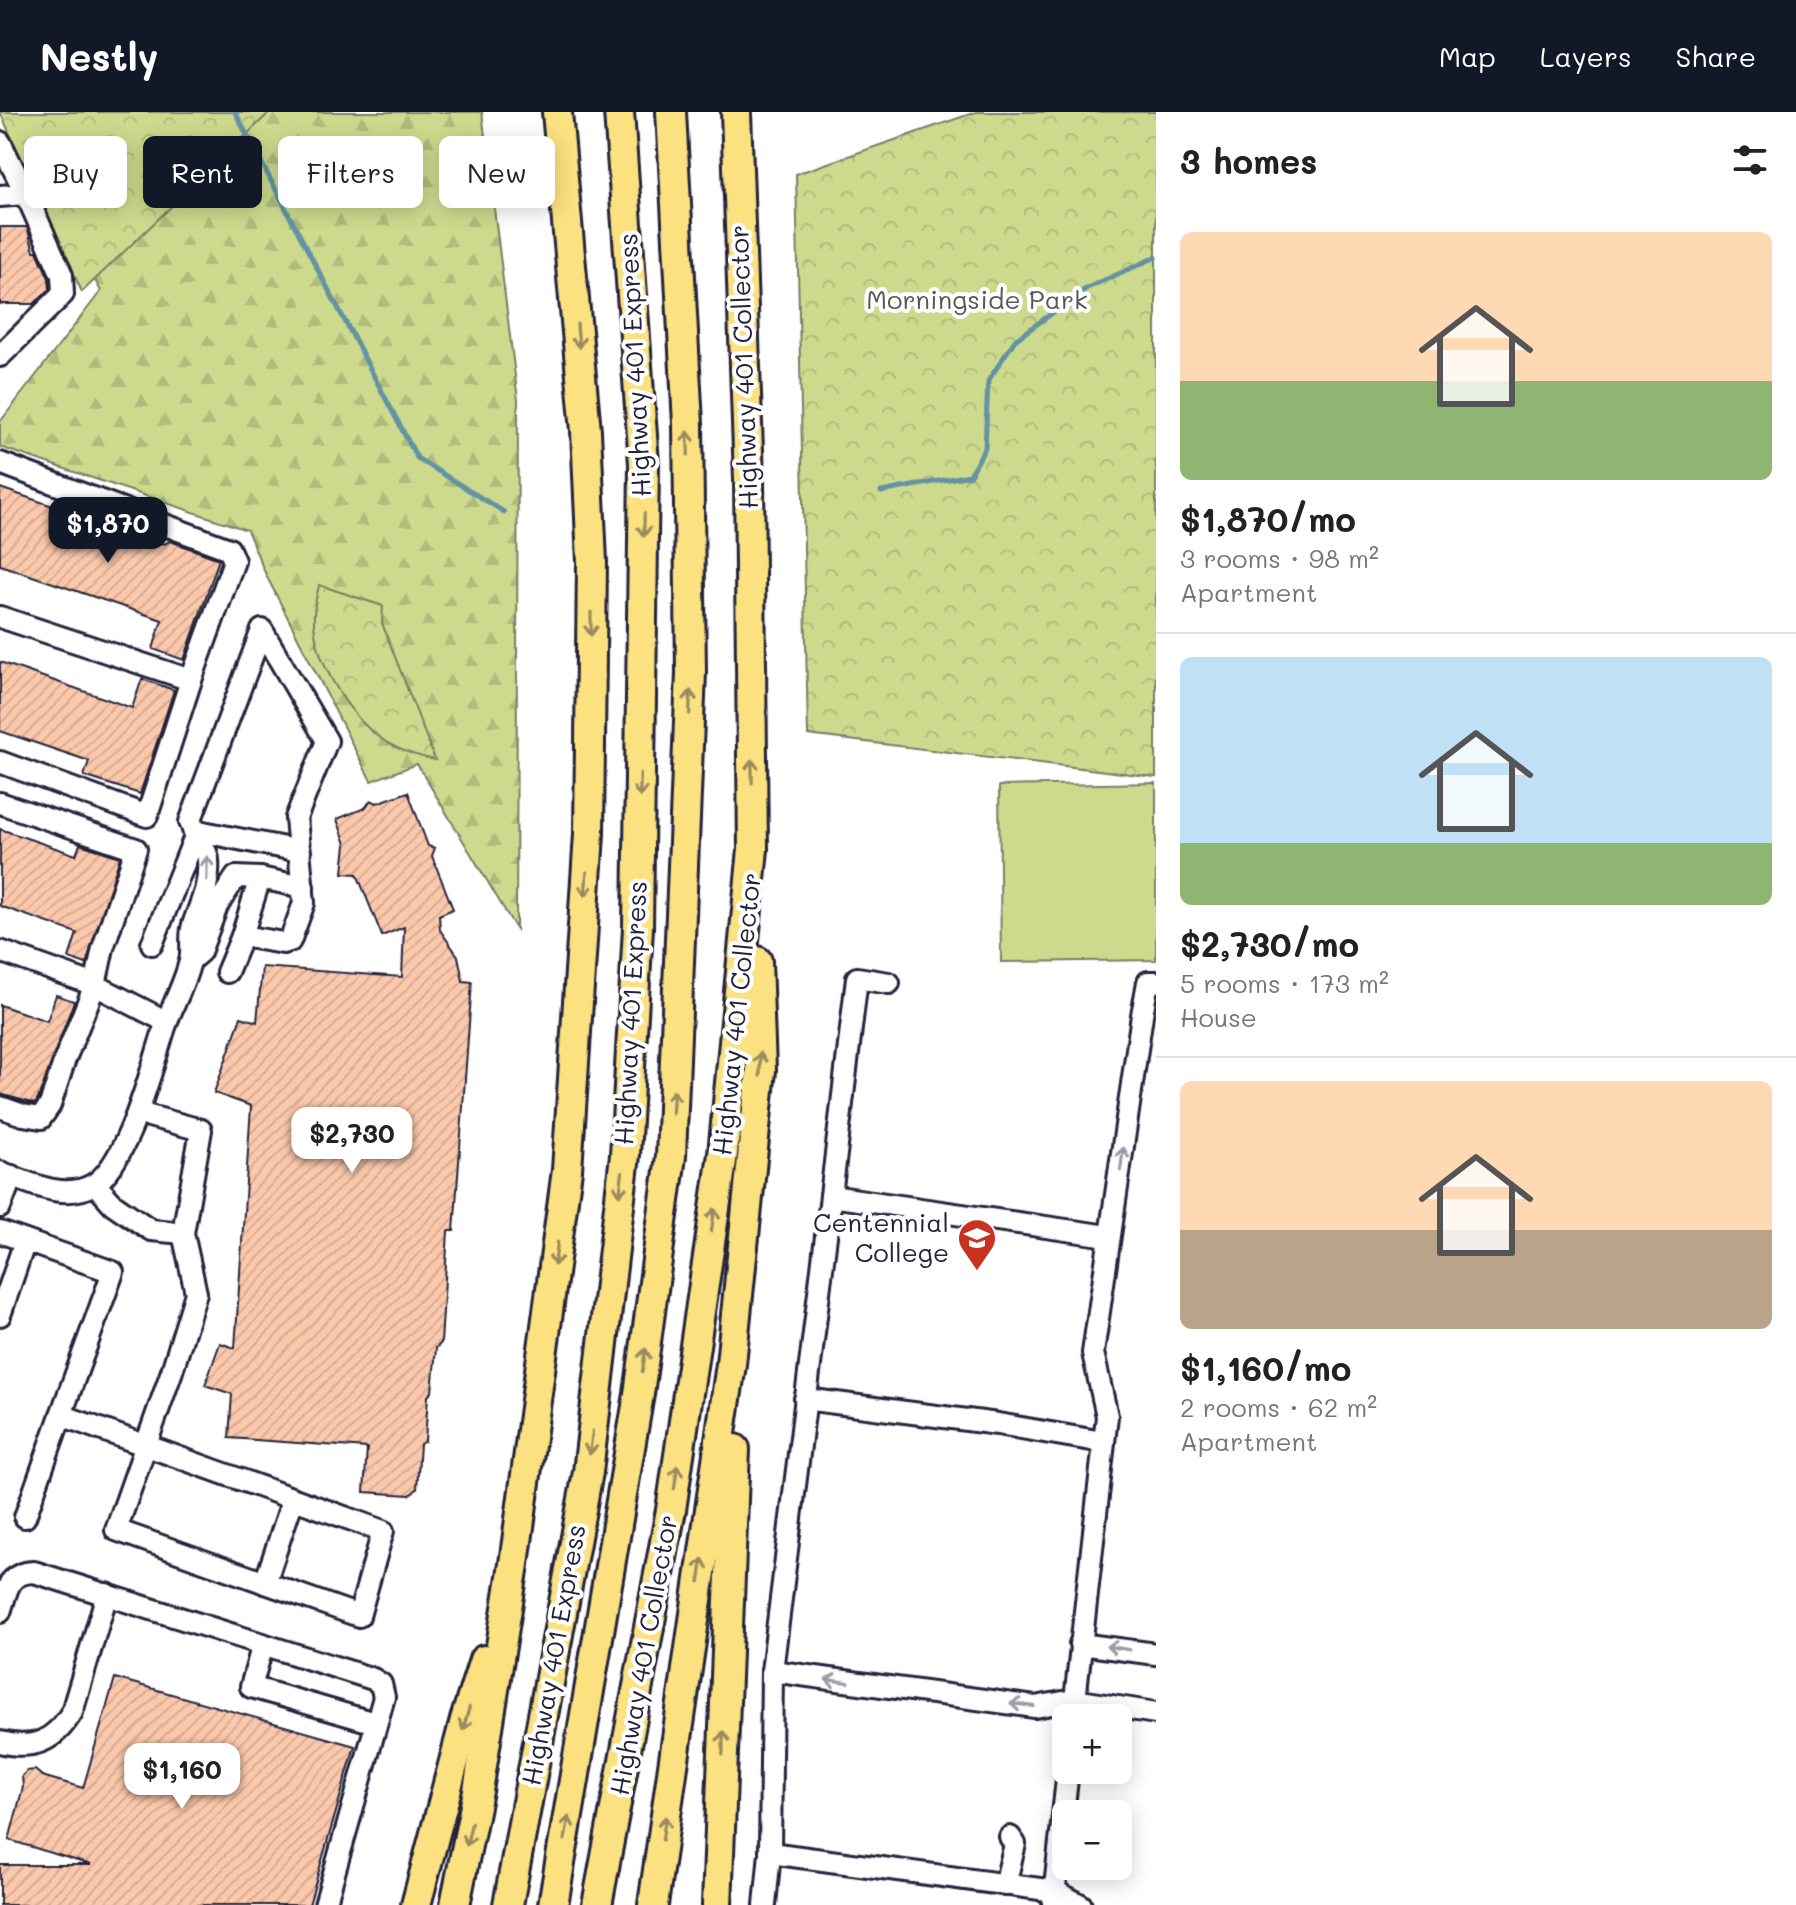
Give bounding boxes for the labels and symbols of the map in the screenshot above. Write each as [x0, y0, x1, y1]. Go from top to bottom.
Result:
street label: Highway 401 Collector [721, 224, 765, 510]
street label: Highway 401 Express [610, 232, 658, 498]
park label: Morningside Park [866, 282, 1088, 316]
one-way arrow [570, 322, 585, 349]
one-way arrow [680, 430, 696, 457]
pin: $1,870 [43, 497, 173, 565]
one-way arrow [636, 511, 651, 538]
one-way arrow [583, 610, 599, 637]
one-way arrow [683, 689, 698, 716]
one-way arrow [745, 758, 760, 785]
one-way arrow [632, 771, 648, 798]
one-way arrow [199, 855, 215, 881]
one-way arrow [578, 870, 593, 896]
street label: Highway 401 Collector [704, 871, 768, 1157]
street label: Highway 401 Express [606, 880, 654, 1146]
one-way arrow [752, 1051, 768, 1078]
one-way arrow [666, 1089, 681, 1116]
pin: $2,730 [287, 1107, 417, 1175]
one-way arrow [1115, 1147, 1130, 1172]
one-way arrow [614, 1171, 629, 1197]
place label: Centennial College [813, 1205, 949, 1269]
one-way arrow [706, 1208, 721, 1233]
school or university icon: Centennial College [956, 1217, 998, 1272]
one-way arrow [548, 1241, 563, 1266]
one-way arrow [636, 1347, 651, 1374]
one-way arrow [584, 1429, 599, 1456]
one-way arrow [669, 1465, 684, 1490]
street label: Highway 401 Collector [602, 1512, 684, 1798]
street label: Highway 401 Express [513, 1522, 593, 1788]
one-way arrow [694, 1558, 709, 1584]
one-way arrow [1106, 1640, 1131, 1655]
one-way arrow [824, 1673, 850, 1688]
one-way arrow [1009, 1697, 1035, 1712]
one-way arrow [458, 1705, 473, 1731]
one-way arrow [716, 1730, 731, 1757]
pin: $1,160 [117, 1743, 247, 1811]
one-way arrow [560, 1816, 575, 1841]
one-way arrow [657, 1816, 672, 1841]
one-way arrow [461, 1821, 476, 1846]

